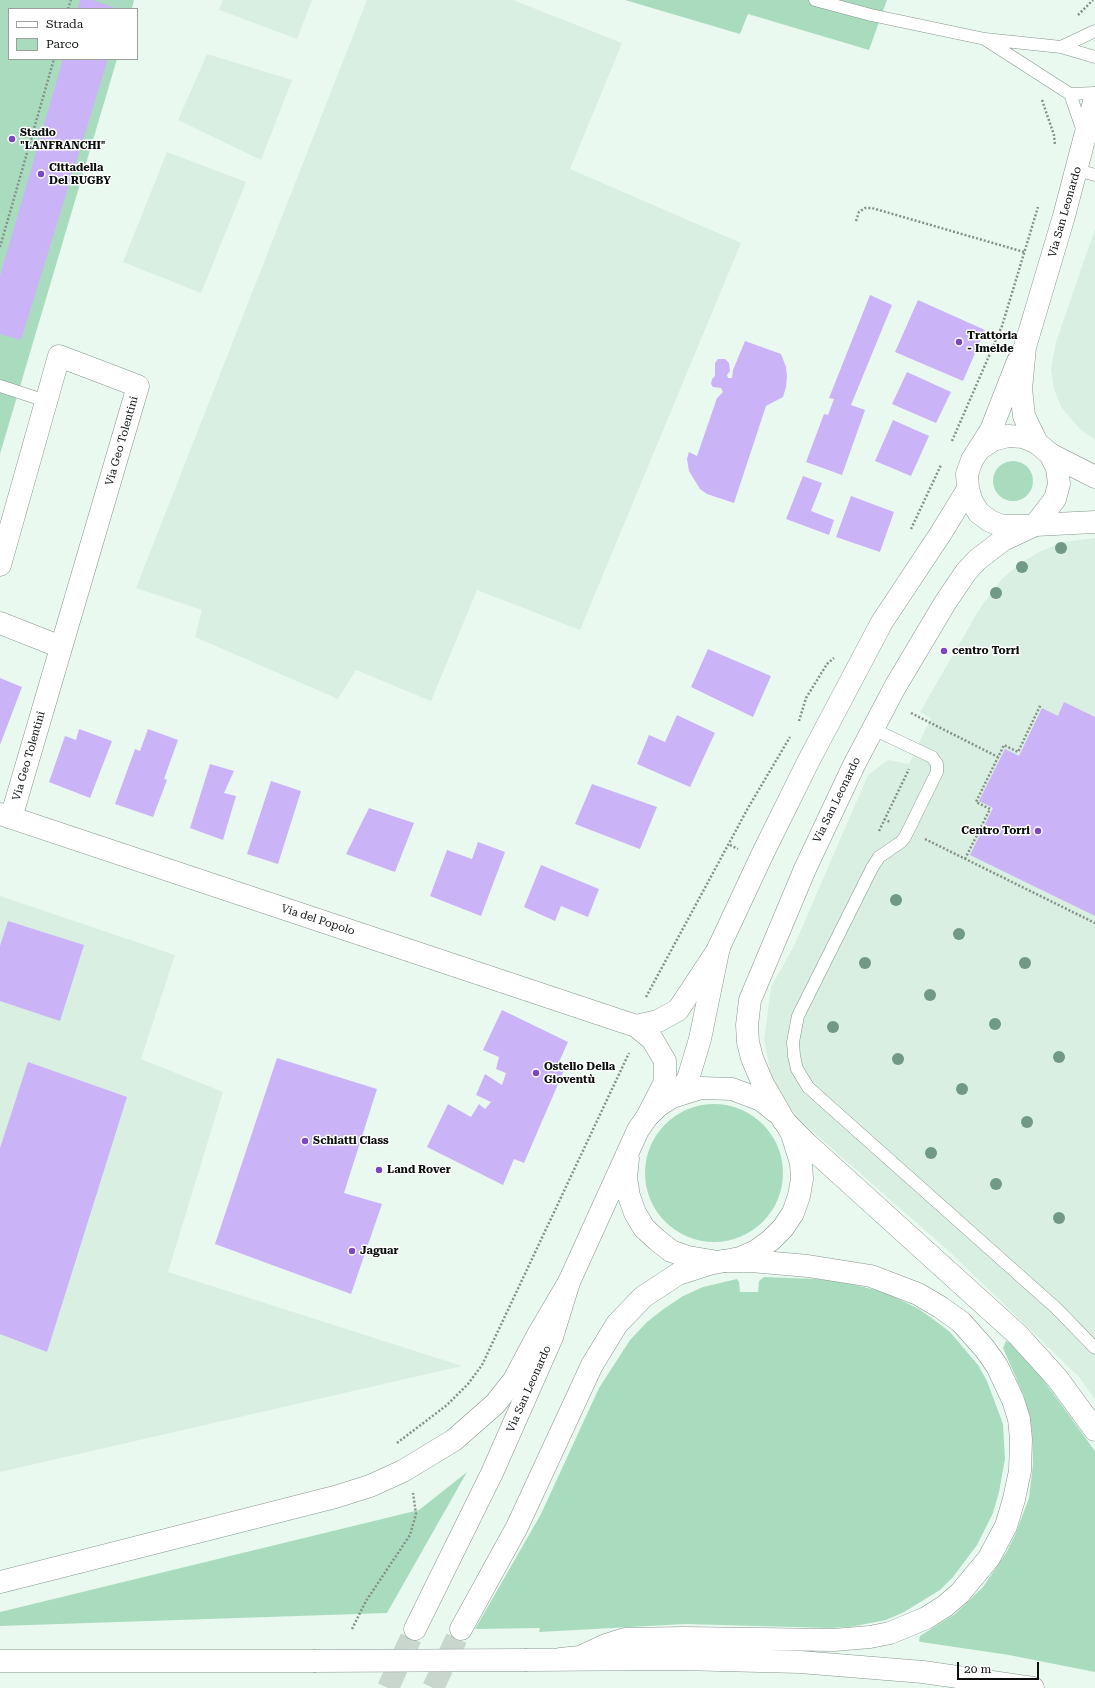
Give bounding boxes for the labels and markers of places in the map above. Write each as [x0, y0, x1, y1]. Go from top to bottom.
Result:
place label: Stadio "LANFRANCHI" [20, 126, 106, 152]
marker: Stadio "LANFRANCHI" [7, 134, 17, 144]
place label: Cittadella Del RUGBY [49, 161, 111, 187]
marker: Cittadella Del RUGBY [36, 169, 46, 179]
place label: Trattoria - Imelde [967, 329, 1017, 355]
marker: Trattoria - Imelde [954, 337, 964, 347]
place label: centro Torri [952, 644, 1019, 658]
marker: centro Torri [939, 646, 949, 656]
place label: Centro Torri [961, 824, 1030, 838]
marker: Centro Torri [1033, 826, 1043, 836]
place label: Ostello Della Gioventù [544, 1060, 615, 1086]
marker: Ostello Della Gioventù [531, 1068, 541, 1078]
place label: Schiatti Class [313, 1134, 389, 1148]
marker: Schiatti Class [300, 1136, 310, 1146]
place label: Land Rover [387, 1163, 451, 1177]
marker: Land Rover [374, 1165, 384, 1175]
place label: Jaguar [360, 1244, 398, 1258]
marker: Jaguar [347, 1246, 357, 1256]

